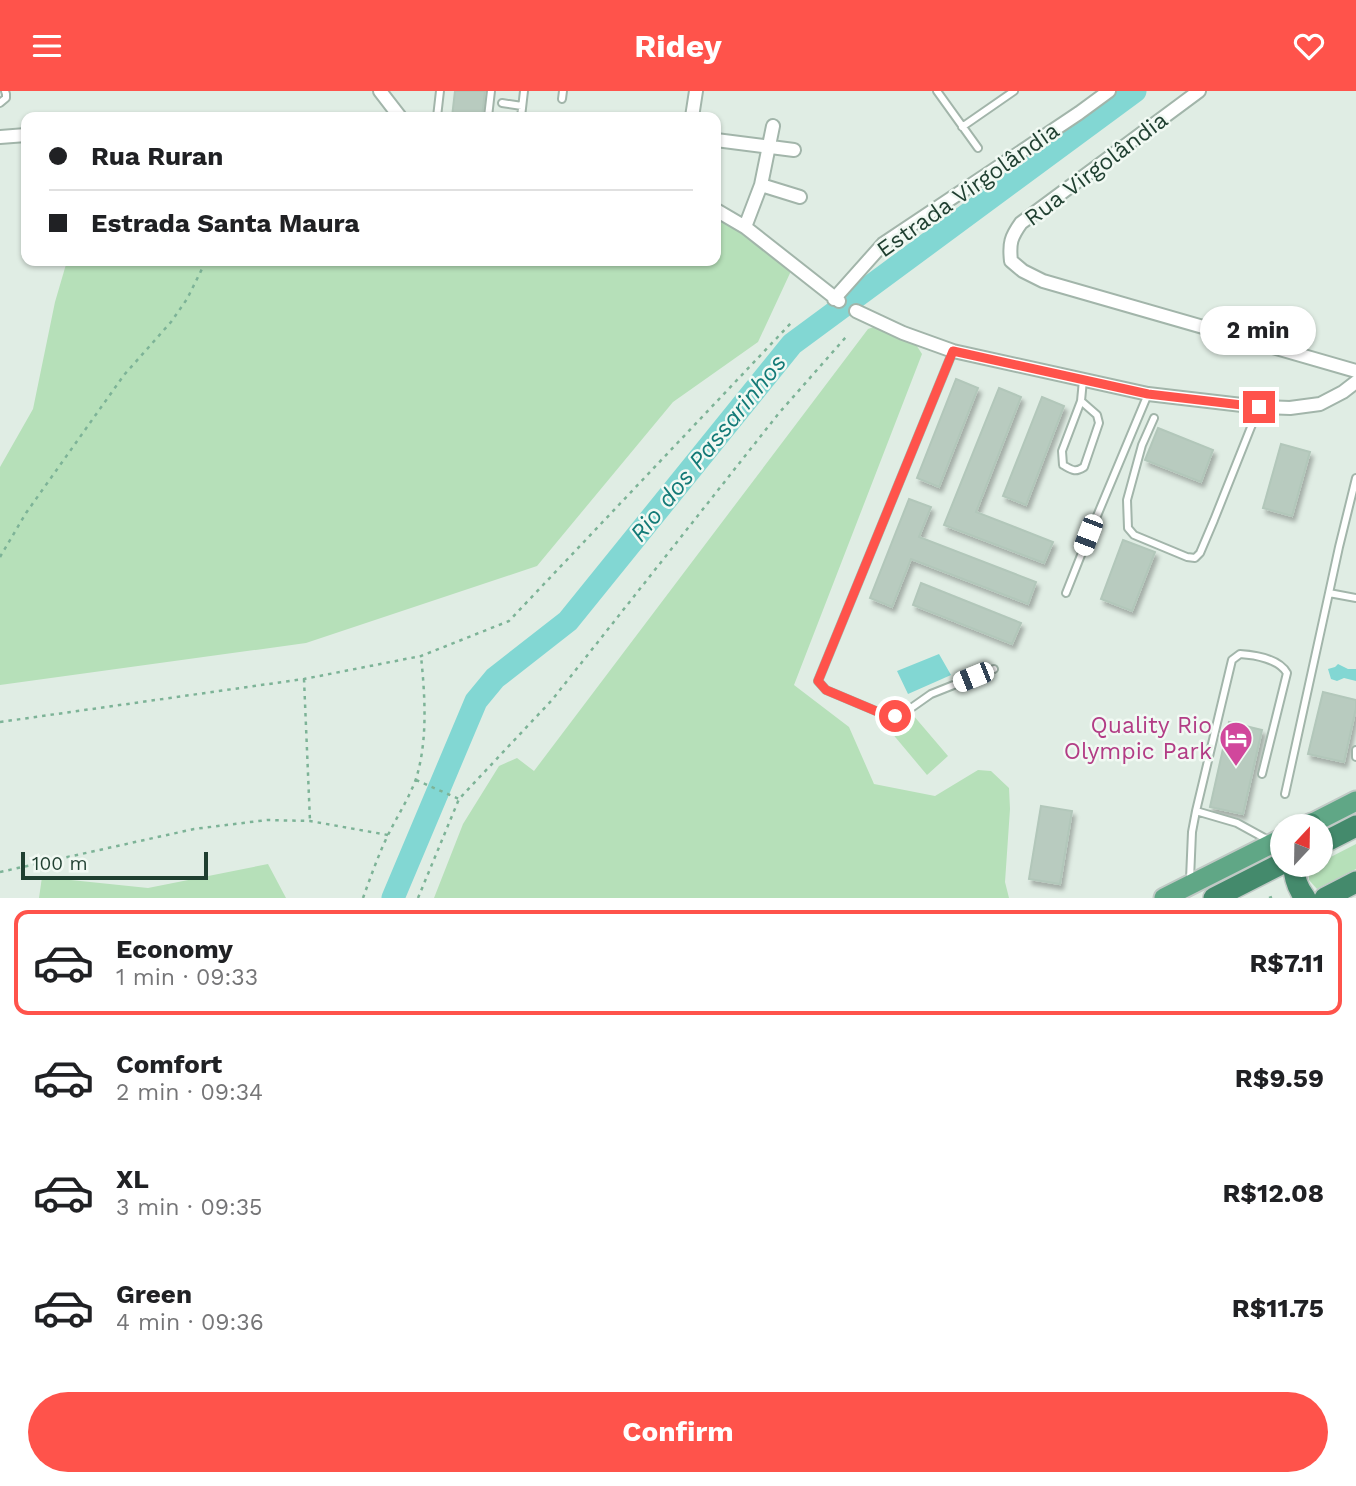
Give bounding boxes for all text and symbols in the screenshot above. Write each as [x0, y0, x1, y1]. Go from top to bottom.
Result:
icon: menu [28, 27, 66, 65]
text: Ridey [634, 27, 722, 65]
icon: heart [1290, 27, 1328, 65]
street label: Rua Virgolândia [1019, 106, 1173, 232]
street label: Estrada Virgolândia [872, 117, 1064, 263]
text: Rua Ruran [91, 141, 223, 171]
text: Estrada Santa Maura [91, 208, 360, 238]
callout: 2 min [1201, 306, 1317, 355]
text: 2 min [1227, 317, 1289, 344]
water label: Rio dos Passarinhos [624, 349, 792, 547]
route end [1243, 391, 1275, 423]
car [1071, 512, 1106, 558]
car [950, 659, 997, 695]
route start [879, 700, 911, 732]
place label: Quality Rio Olympic Park [1064, 712, 1212, 765]
hotel icon: Quality Rio Olympic Park [1217, 719, 1255, 768]
north arrow [1270, 814, 1334, 877]
map controls [1270, 814, 1333, 877]
scale bar [21, 849, 208, 881]
text: 100 m [32, 852, 88, 875]
icon: car [32, 931, 95, 994]
text: Economy [116, 934, 233, 964]
text: R$7.11 [1249, 948, 1324, 978]
text: 1 min · 09:33 [116, 964, 258, 991]
icon: car [32, 1046, 95, 1109]
text: Comfort [116, 1049, 222, 1079]
text: R$9.59 [1235, 1063, 1324, 1093]
text: 2 min · 09:34 [116, 1079, 263, 1106]
icon: car [32, 1161, 95, 1224]
text: XL [116, 1164, 149, 1194]
text: R$12.08 [1222, 1178, 1324, 1208]
text: 3 min · 09:35 [116, 1194, 263, 1221]
icon: car [32, 1276, 95, 1339]
text: Green [116, 1279, 192, 1309]
text: R$11.75 [1232, 1293, 1324, 1323]
text: 4 min · 09:36 [116, 1309, 264, 1336]
button: Confirm [28, 1392, 1328, 1472]

